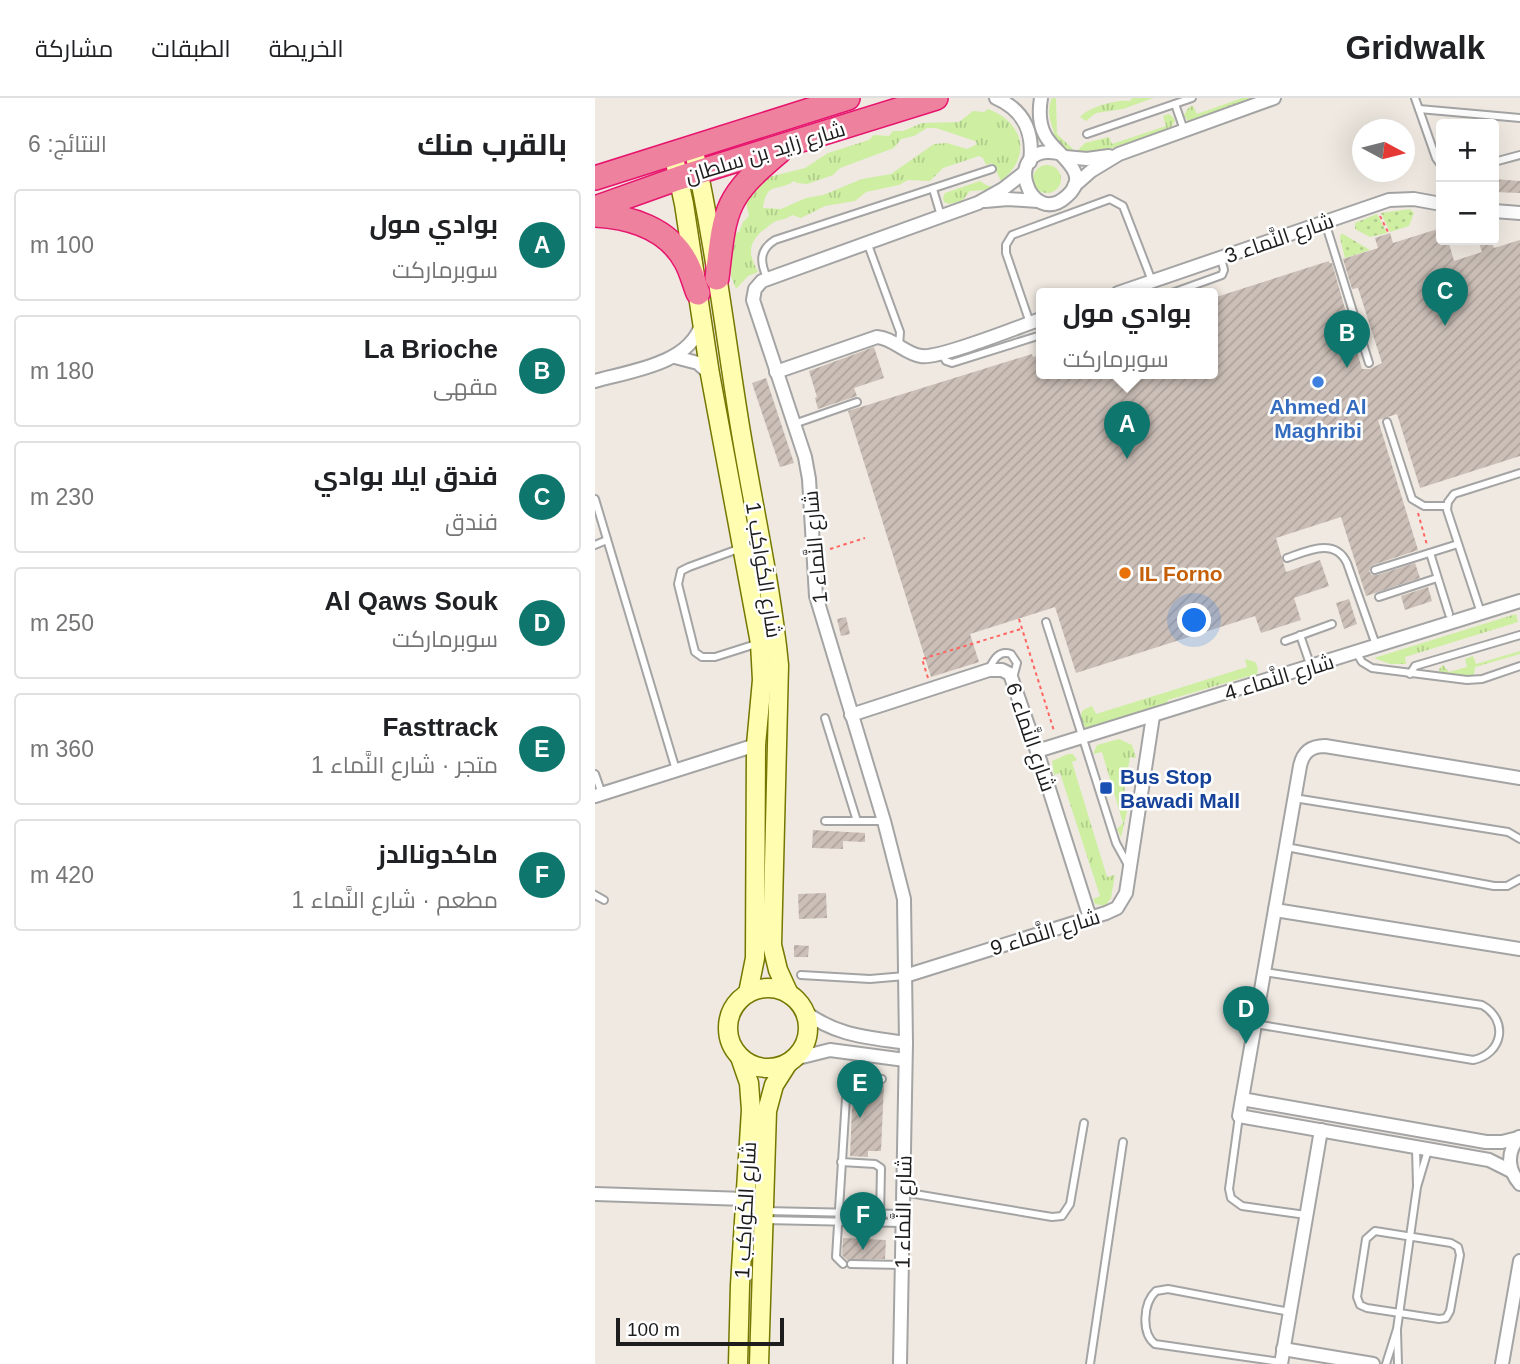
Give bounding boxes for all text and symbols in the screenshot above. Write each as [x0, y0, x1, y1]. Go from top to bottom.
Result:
text: Gridwalk [1346, 29, 1485, 66]
text: مشاركة [35, 35, 113, 62]
text: الطبقات [151, 35, 231, 62]
text: الخريطة [269, 35, 344, 62]
street label: شارع زايد بن سلطان [682, 117, 849, 190]
north arrow [1352, 119, 1415, 182]
map controls [1436, 119, 1499, 245]
button: + [1436, 119, 1499, 182]
text: بالقرب منك [417, 128, 567, 161]
text: النتائج: 6 [28, 131, 107, 157]
button: − [1436, 182, 1499, 245]
street label: شارع النَّماء 3 [1221, 207, 1337, 270]
text: بوادي مول [369, 209, 498, 239]
text: 100 m [30, 232, 94, 258]
text: A [534, 232, 550, 258]
text: سوبرماركت [392, 257, 498, 283]
pin: C [1422, 268, 1468, 326]
popup [1036, 288, 1218, 379]
text: بوادي مول [1063, 298, 1191, 328]
pin: B [1324, 310, 1370, 368]
text: La Brioche [364, 334, 498, 364]
text: سوبرماركت [1063, 346, 1169, 372]
text: 180 m [30, 358, 94, 384]
text: B [534, 358, 550, 384]
text: مقهى [433, 374, 498, 400]
marker: Ahmed Al Maghribi [1310, 374, 1326, 390]
place label: Ahmed Al Maghribi [1269, 395, 1367, 442]
pin: A [1104, 401, 1150, 459]
text: فندق ايلا بوادي [314, 461, 498, 491]
text: 230 m [30, 484, 94, 510]
text: C [534, 484, 550, 510]
street label: شارع النَّماء 1 [797, 489, 834, 605]
street label: شارع الكَواكِب 1 [739, 500, 786, 640]
text: فندق [445, 509, 498, 535]
place label: IL Forno [1139, 562, 1223, 585]
marker: IL Forno [1117, 565, 1133, 581]
text: Al Qaws Souk [325, 586, 498, 616]
your location [1177, 603, 1211, 637]
text: 250 m [30, 610, 94, 636]
text: D [534, 610, 550, 636]
text: سوبرماركت [392, 626, 498, 652]
street label: شارع النَّماء 4 [1221, 648, 1337, 707]
street label: شارع النَّماء 6 [999, 679, 1062, 795]
text: Fasttrack [382, 712, 498, 742]
text: 360 m [30, 736, 94, 762]
text: E [534, 736, 550, 762]
text: متجر · شارع النَّماء 1 [311, 752, 498, 778]
place label: Bus Stop Bawadi Mall [1120, 765, 1240, 812]
marker: Bus Stop Bawadi Mall [1098, 780, 1114, 796]
text: ماكدونالدز [378, 839, 498, 869]
text: 420 m [30, 862, 94, 888]
text: F [535, 862, 549, 888]
text: مطعم · شارع النَّماء 1 [292, 887, 498, 913]
street label: شارع النَّماء 9 [987, 903, 1103, 962]
pin: D [1223, 986, 1269, 1044]
pin: E [837, 1060, 883, 1118]
street label: شارع الكَواكِب 1 [730, 1141, 763, 1279]
street label: شارع النَّماء 1 [889, 1155, 918, 1269]
pin: F [840, 1192, 886, 1250]
scale bar [616, 1315, 784, 1347]
text: 100 m [627, 1319, 680, 1340]

